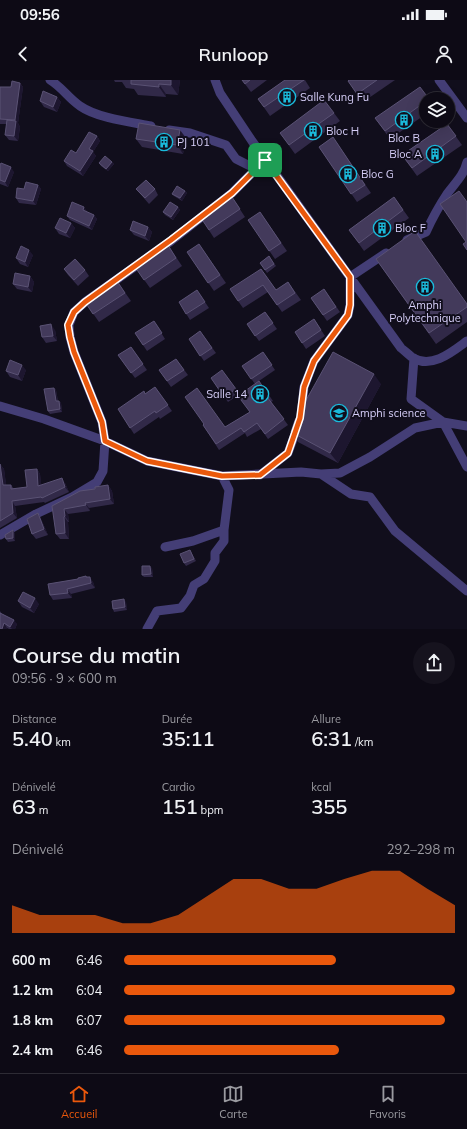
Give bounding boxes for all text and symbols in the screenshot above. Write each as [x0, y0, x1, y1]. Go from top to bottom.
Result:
text: 09:56 [20, 5, 60, 24]
icon: back [12, 43, 34, 65]
text: Runloop [198, 43, 269, 66]
icon: person [433, 43, 455, 65]
building icon: Salle Kung Fu [277, 87, 297, 107]
place label: Salle Kung Fu [300, 90, 369, 104]
map controls [419, 92, 455, 128]
button: layers [419, 92, 455, 128]
building icon: Bloc B [394, 110, 414, 130]
building icon: Bloc H [303, 121, 323, 141]
place label: Bloc H [326, 124, 359, 138]
place label: Bloc B [388, 131, 420, 145]
building icon: PJ 101 [154, 132, 174, 152]
place label: PJ 101 [177, 135, 210, 149]
pin [248, 143, 282, 177]
building icon: Bloc A [425, 144, 445, 164]
place label: Bloc A [389, 147, 422, 161]
icon: arrive [254, 149, 276, 171]
building icon: Bloc G [338, 164, 358, 184]
place label: Bloc G [361, 167, 394, 181]
building icon: Bloc F [372, 218, 392, 238]
place label: Bloc F [395, 221, 426, 235]
building icon: Amphi Polytechnique [415, 277, 435, 297]
place label: Amphi Polytechnique [389, 298, 461, 325]
building icon: Salle 14 [250, 384, 270, 404]
place label: Salle 14 [206, 387, 247, 401]
school or university icon: Amphi science [329, 403, 349, 423]
place label: Amphi science [352, 406, 426, 420]
text: Course du matin [12, 641, 181, 669]
button: share [413, 642, 455, 684]
text: 09:56 · 9 × 600 m [12, 670, 117, 686]
text: Distance [12, 712, 56, 726]
text: Durée [162, 712, 192, 726]
text: Allure [311, 712, 341, 726]
text: 5.40 [12, 726, 53, 751]
text: 35:11 [162, 726, 214, 751]
text: 6:31 [311, 726, 352, 751]
text: km [53, 735, 71, 749]
text: /km [352, 735, 373, 749]
text: Dénivelé [12, 780, 56, 794]
text: Cardio [162, 780, 195, 794]
text: kcal [311, 780, 331, 794]
text: 63 [12, 794, 36, 819]
text: 151 [162, 794, 198, 819]
text: 355 [311, 794, 347, 819]
text: m [36, 803, 49, 817]
text: bpm [198, 803, 223, 817]
text: Dénivelé [12, 841, 64, 857]
text: 292–298 m [387, 841, 455, 857]
text: 600 m [12, 952, 51, 968]
text: 6:46 [76, 952, 102, 968]
text: 1.2 km [12, 982, 53, 998]
text: 6:04 [76, 982, 102, 998]
text: 1.8 km [12, 1012, 53, 1028]
text: 6:07 [76, 1012, 102, 1028]
text: 2.4 km [12, 1042, 53, 1058]
text: 6:46 [76, 1042, 102, 1058]
tab: Accueil [61, 1083, 97, 1121]
tab: Carte [219, 1083, 247, 1121]
tab: Favoris [369, 1083, 406, 1121]

